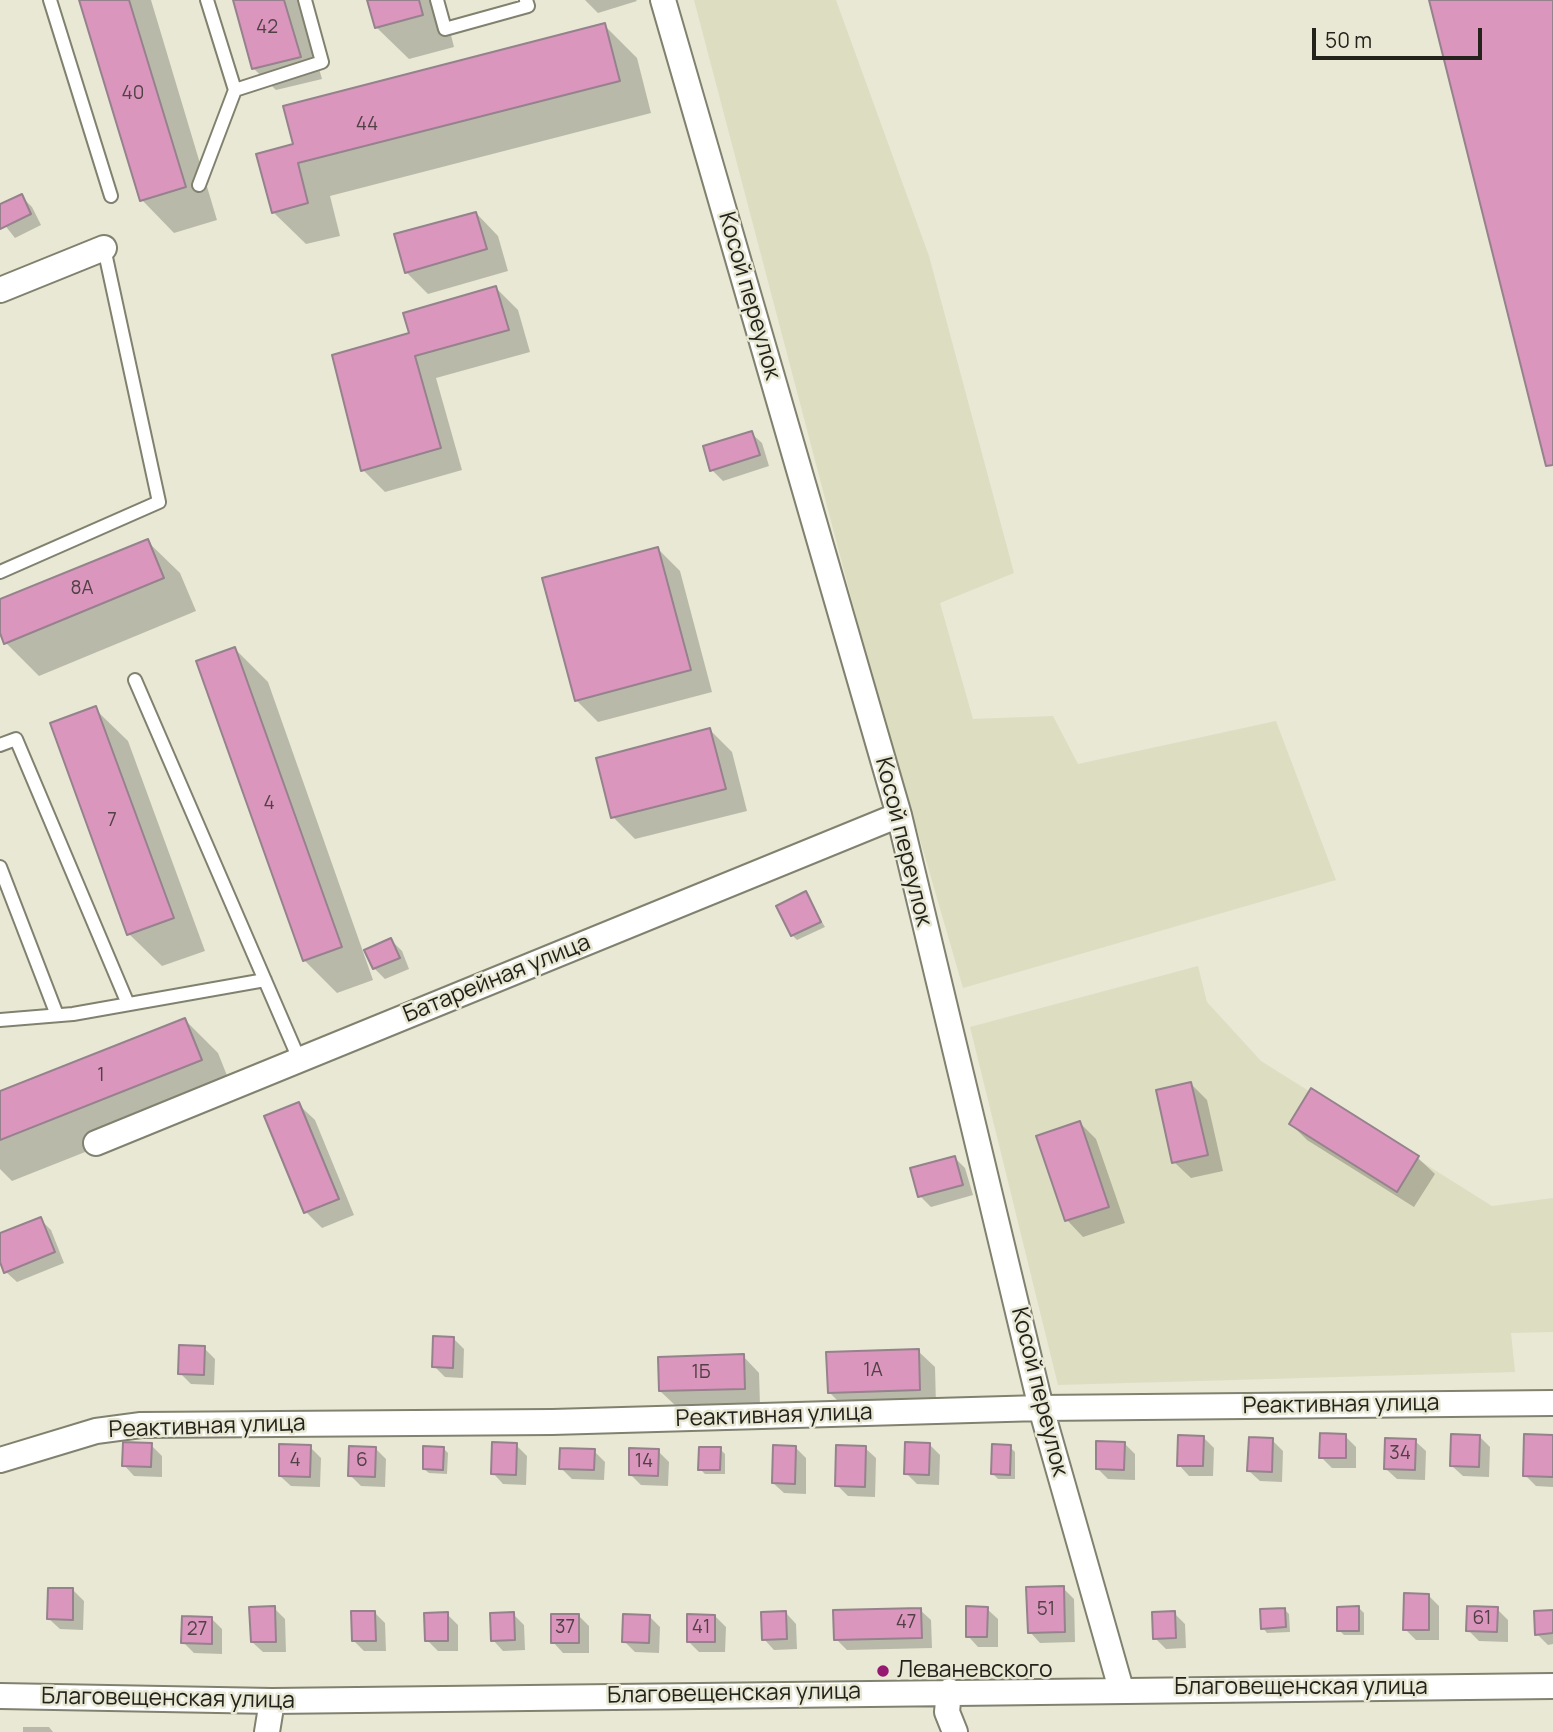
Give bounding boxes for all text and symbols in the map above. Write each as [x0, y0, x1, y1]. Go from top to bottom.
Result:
scale bar [1315, 14, 1485, 58]
house number: 42 [256, 17, 278, 39]
text: 50 m [1325, 26, 1372, 54]
house number: 40 [122, 83, 144, 105]
house number: 44 [356, 114, 378, 136]
street label: Косой переулок [712, 209, 786, 383]
house number: 8А [70, 578, 94, 600]
street label: Косой переулок [869, 755, 937, 929]
house number: 4 [263, 793, 275, 815]
house number: 7 [107, 810, 117, 832]
street label: Батарейная улица [399, 929, 595, 1029]
house number: 1 [97, 1065, 105, 1087]
street label: Косой переулок [1005, 1305, 1073, 1479]
house number: 1А [863, 1360, 883, 1382]
house number: 1Б [692, 1362, 710, 1384]
street label: Реактивная улица [1242, 1389, 1440, 1421]
street label: Реактивная улица [675, 1399, 873, 1433]
street label: Реактивная улица [108, 1410, 306, 1444]
house number: 34 [1389, 1443, 1411, 1465]
house number: 4 [289, 1450, 301, 1472]
house number: 6 [356, 1450, 368, 1472]
house number: 14 [635, 1451, 653, 1473]
house number: 51 [1037, 1599, 1055, 1621]
house number: 61 [1473, 1608, 1491, 1630]
house number: 47 [896, 1612, 916, 1634]
house number: 37 [555, 1617, 575, 1639]
house number: 41 [692, 1617, 710, 1639]
house number: 27 [187, 1619, 207, 1641]
place label: Леваневского [897, 1657, 1053, 1685]
marker: Леваневского [875, 1663, 891, 1679]
street label: Благовещенская улица [1174, 1674, 1428, 1702]
street label: Благовещенская улица [607, 1678, 861, 1710]
street label: Благовещенская улица [41, 1683, 295, 1715]

